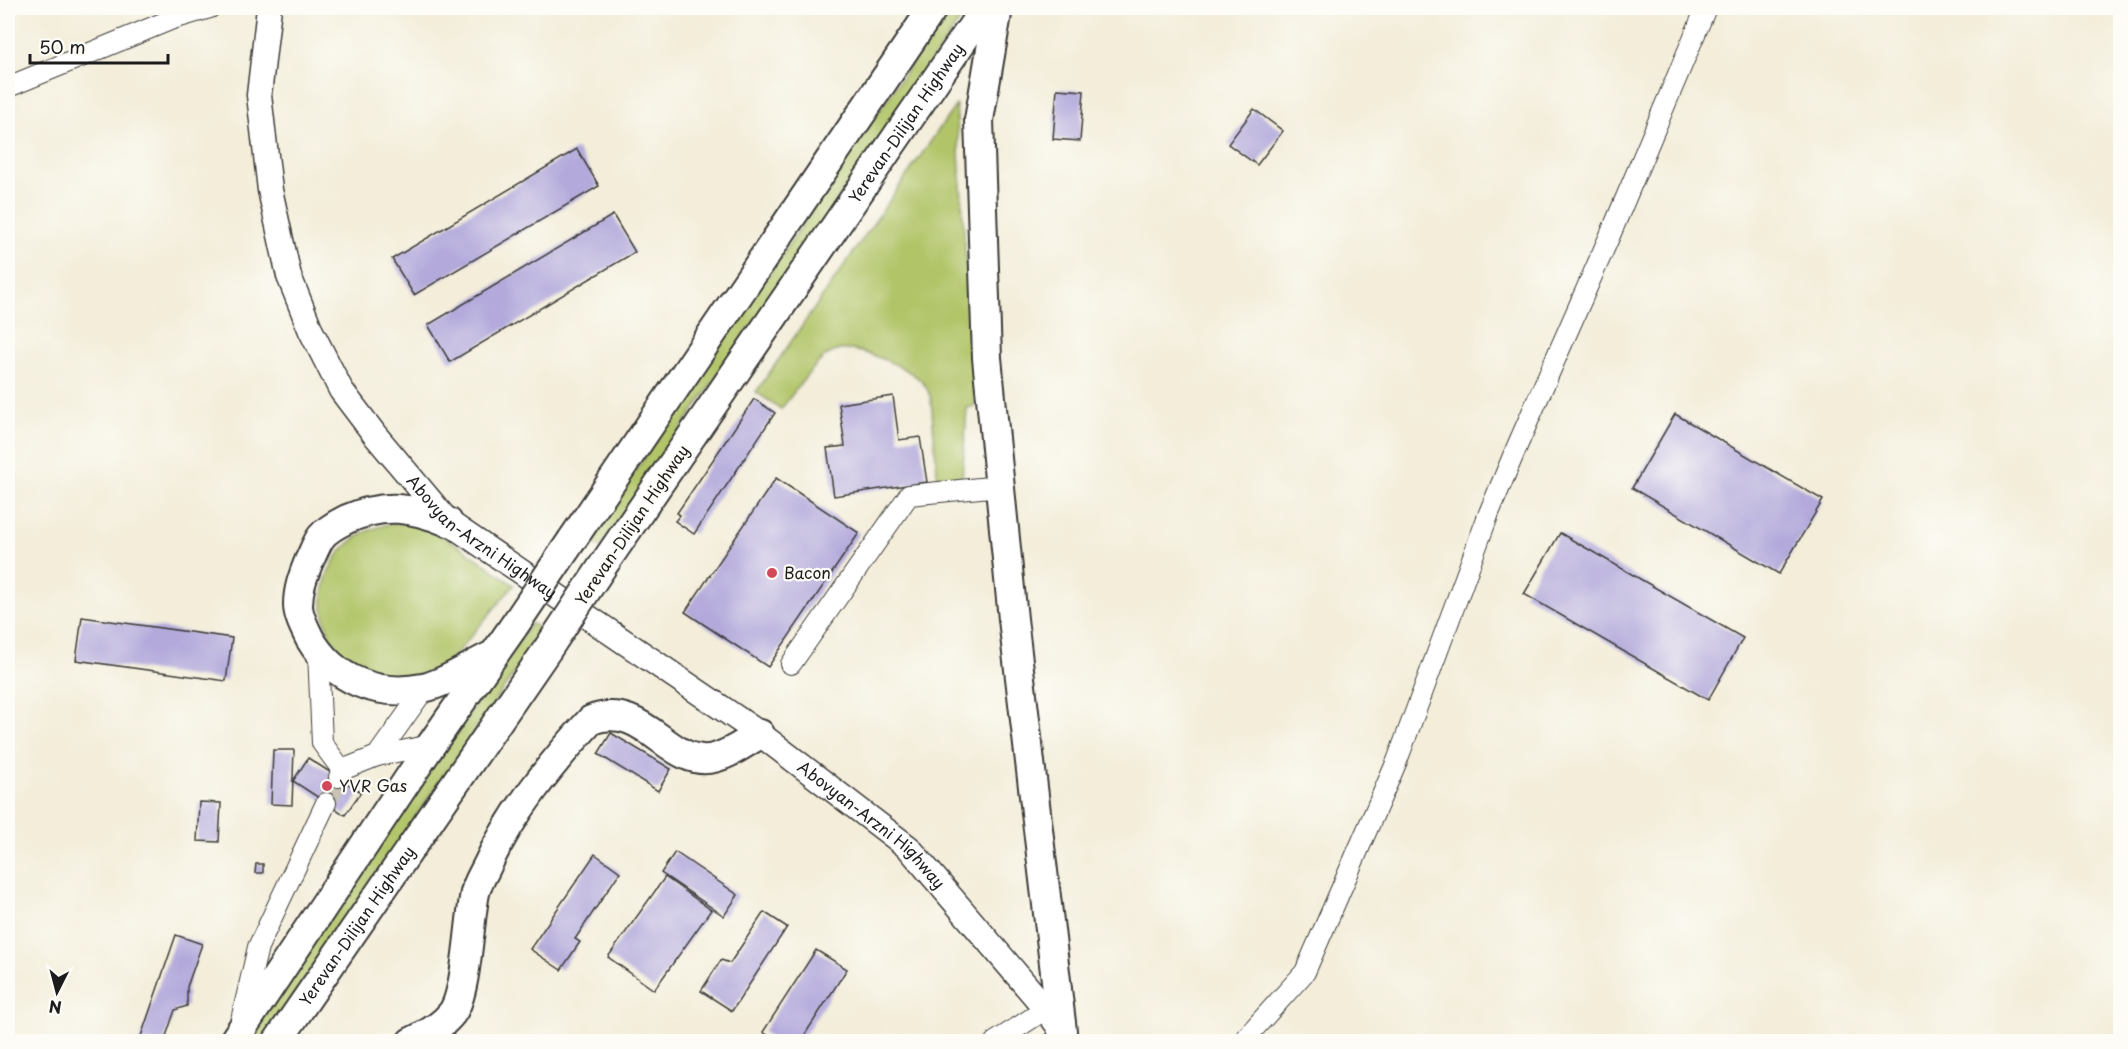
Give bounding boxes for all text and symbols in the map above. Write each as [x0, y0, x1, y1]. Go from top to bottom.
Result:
scale bar [30, 27, 168, 65]
text: 50 m [39, 33, 86, 60]
street label: Yerevan-Dilijan Highway [842, 38, 969, 207]
street label: Yerevan-Dilijan Highway [568, 439, 694, 609]
street label: Abovyan-Arzni Highway [402, 469, 562, 604]
place label: Bacon [784, 560, 831, 584]
marker: Bacon [765, 566, 779, 580]
street label: Abovyan-Arzni Highway [793, 754, 951, 893]
place label: YVR Gas [339, 773, 407, 797]
marker: YVR Gas [320, 779, 334, 793]
street label: Yerevan-Dilijan Highway [293, 841, 420, 1010]
north arrow [27, 962, 87, 1022]
text: N [48, 995, 63, 1021]

